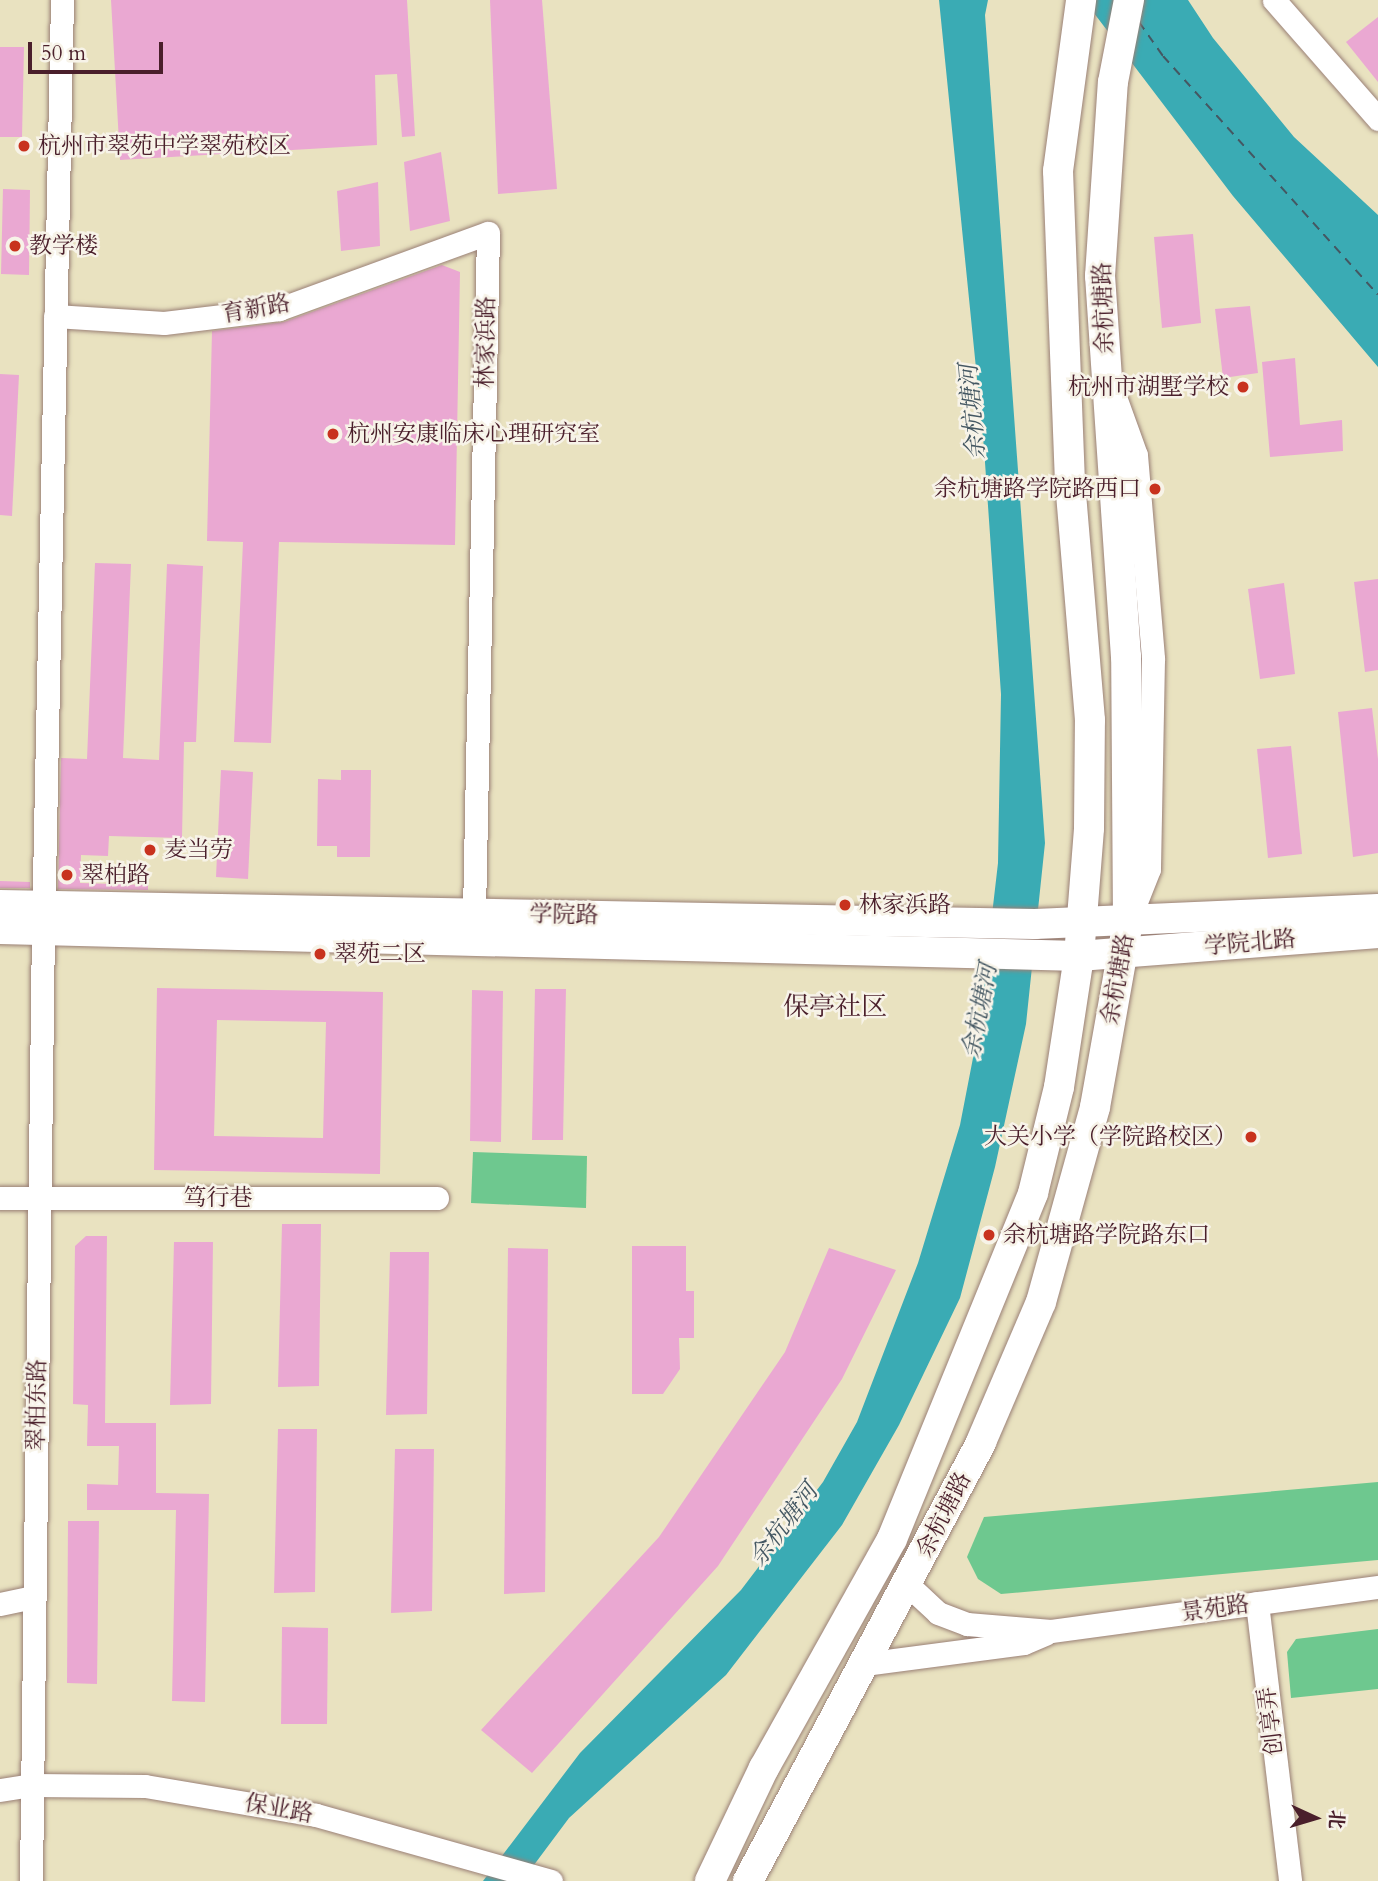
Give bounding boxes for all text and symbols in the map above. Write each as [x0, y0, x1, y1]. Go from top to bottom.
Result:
scale bar [32, 28, 166, 72]
text: 50 m [41, 39, 86, 68]
place label: 杭州市翠苑中学翠苑校区 [38, 132, 291, 160]
marker: 杭州市翠苑中学翠苑校区 [16, 138, 32, 154]
place label: 教学楼 [29, 232, 98, 260]
marker: 教学楼 [7, 238, 23, 254]
street label: 余杭塘路 [1089, 262, 1119, 354]
street label: 育新路 [220, 289, 292, 329]
street label: 林家浜路 [471, 296, 501, 388]
water label: 余杭塘河 [954, 363, 992, 461]
place label: 杭州市湖墅学校 [1068, 373, 1229, 401]
marker: 杭州市湖墅学校 [1235, 379, 1251, 395]
place label: 杭州安康临床心理研究室 [347, 420, 600, 448]
marker: 杭州安康临床心理研究室 [325, 426, 341, 442]
place label: 余杭塘路学院路西口 [934, 475, 1141, 503]
marker: 余杭塘路学院路西口 [1147, 481, 1163, 497]
place label: 麦当劳 [164, 836, 233, 864]
marker: 麦当劳 [142, 842, 158, 858]
place label: 翠柏路 [81, 861, 150, 889]
marker: 翠柏路 [59, 867, 75, 883]
place label: 林家浜路 [859, 891, 951, 919]
marker: 林家浜路 [837, 897, 853, 913]
street label: 学院路 [529, 901, 599, 929]
street label: 学院北路 [1203, 925, 1297, 961]
street label: 余杭塘路 [1096, 931, 1140, 1027]
place label: 翠苑二区 [334, 940, 426, 968]
marker: 翠苑二区 [312, 946, 328, 962]
water label: 余杭塘河 [957, 961, 1003, 1061]
district label: 保亭社区 [783, 991, 887, 1023]
place label: 大关小学（学院路校区） [984, 1123, 1237, 1151]
marker: 大关小学（学院路校区） [1243, 1129, 1259, 1145]
street label: 笃行巷 [184, 1184, 252, 1212]
place label: 余杭塘路学院路东口 [1003, 1221, 1210, 1249]
marker: 余杭塘路学院路东口 [981, 1227, 997, 1243]
street label: 翠柏东路 [22, 1359, 52, 1451]
street label: 余杭塘路 [911, 1468, 977, 1562]
water label: 余杭塘河 [744, 1478, 824, 1572]
street label: 景苑路 [1179, 1591, 1251, 1627]
street label: 创享弄 [1253, 1685, 1289, 1757]
north arrow [1280, 1783, 1350, 1853]
street label: 保业路 [243, 1789, 315, 1829]
text: 北 [1322, 1809, 1350, 1830]

